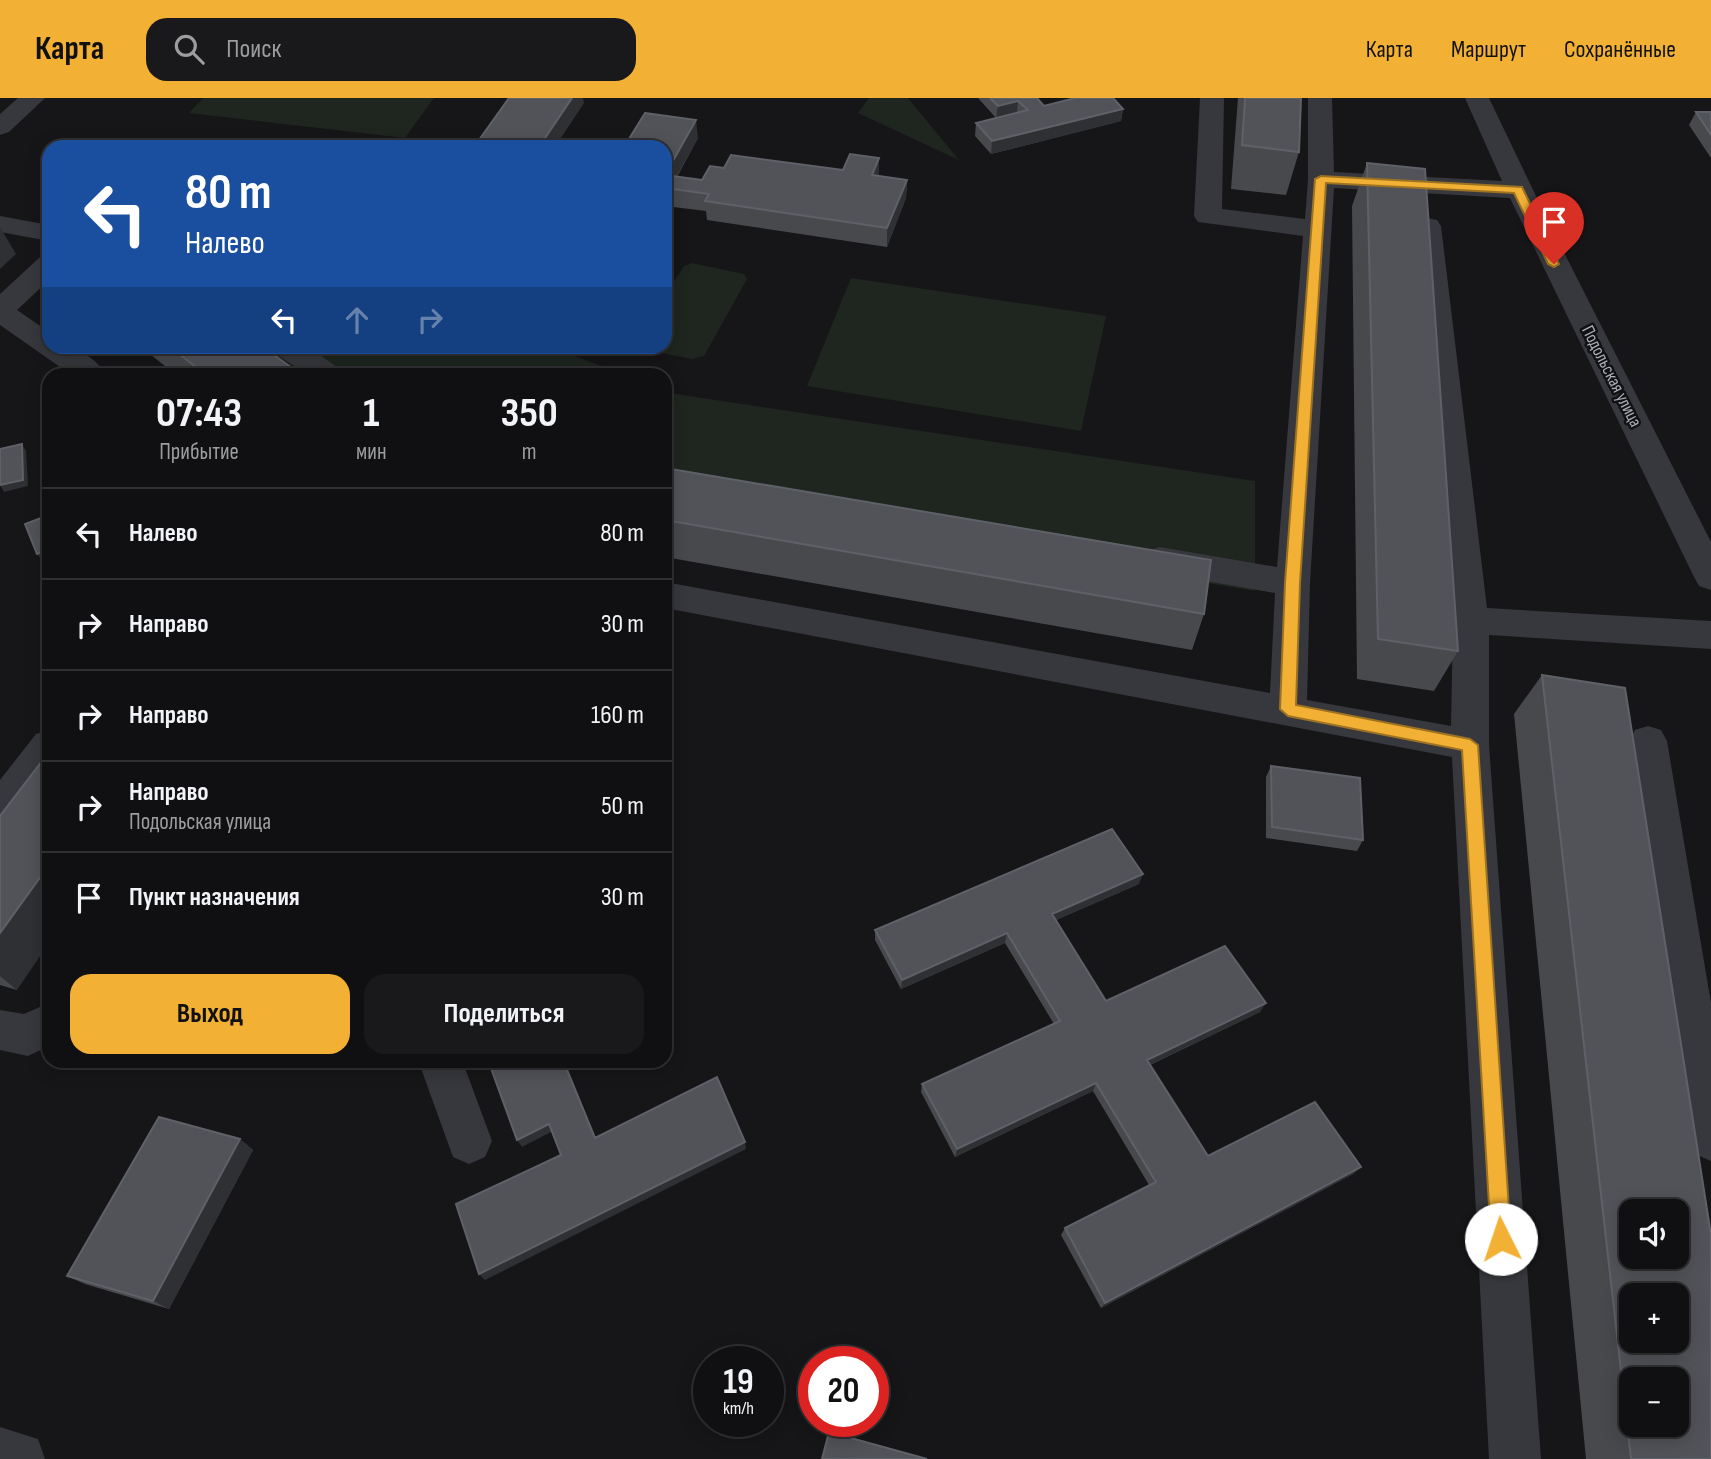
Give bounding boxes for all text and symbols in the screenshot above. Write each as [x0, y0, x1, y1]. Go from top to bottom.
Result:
search box [146, 18, 636, 81]
text: Карта [35, 29, 104, 69]
icon: search [170, 30, 208, 68]
text: Поиск [226, 34, 281, 65]
text: Карта [1366, 35, 1413, 64]
text: Маршрут [1451, 35, 1526, 64]
text: Сохранённые [1564, 35, 1676, 64]
text: 80 m [185, 164, 272, 223]
icon: left [70, 168, 161, 259]
pin [1524, 192, 1584, 264]
icon: arrive [1535, 203, 1573, 241]
text: Налево [185, 224, 265, 263]
icon: left [265, 301, 303, 339]
icon: ahead [338, 301, 376, 339]
icon: right [411, 301, 449, 339]
street label: Подольская улица [1577, 322, 1646, 431]
text: 07:43 [156, 388, 242, 439]
text: 1 [363, 388, 380, 439]
text: 350 [501, 388, 558, 439]
text: Прибытие [159, 438, 239, 466]
text: мин [356, 438, 387, 466]
text: m [522, 438, 537, 466]
icon: left [70, 515, 108, 553]
text: Налево [129, 518, 198, 549]
text: 80 m [600, 518, 644, 549]
icon: right [70, 606, 108, 644]
text: Направо [129, 609, 208, 640]
text: 30 m [601, 609, 644, 640]
icon: right [70, 697, 108, 735]
text: Направо [129, 700, 208, 731]
text: 160 m [591, 700, 644, 731]
text: Направо [129, 777, 208, 808]
icon: right [70, 788, 108, 826]
text: 50 m [601, 791, 644, 822]
text: Подольская улица [129, 808, 271, 836]
icon: arrive [70, 879, 108, 917]
text: Пункт назначения [129, 882, 300, 913]
text: 30 m [601, 882, 644, 913]
button: Выход [70, 974, 350, 1054]
button: Поделиться [364, 974, 644, 1054]
map controls [1619, 1199, 1689, 1437]
button: sound [1619, 1199, 1689, 1269]
position arrow [1464, 1202, 1538, 1276]
button: + [1619, 1283, 1689, 1353]
speed limit sign: 20 [798, 1346, 889, 1437]
text: 19 [723, 1361, 754, 1404]
button: − [1619, 1367, 1689, 1437]
text: km/h [723, 1398, 754, 1419]

